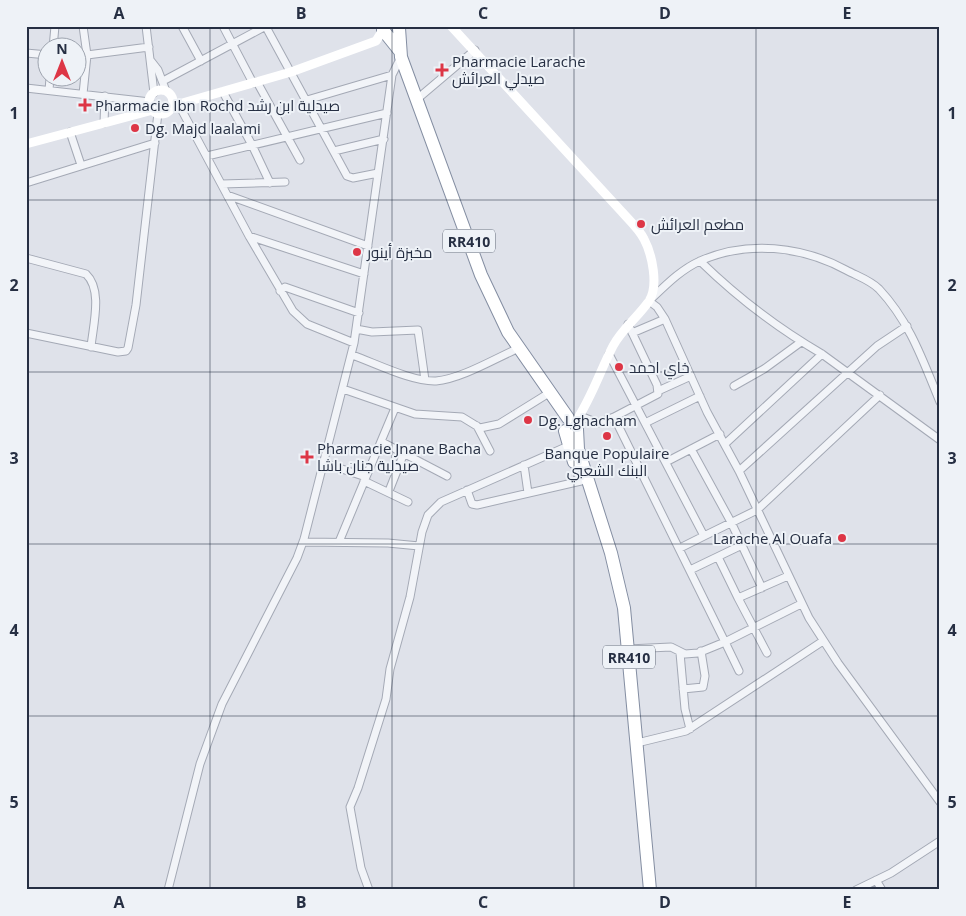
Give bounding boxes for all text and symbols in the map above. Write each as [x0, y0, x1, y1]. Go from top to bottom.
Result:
text: A [113, 2, 125, 24]
text: B [296, 2, 306, 24]
text: C [478, 2, 488, 24]
text: D [659, 2, 671, 24]
text: E [843, 2, 852, 24]
north arrow [38, 38, 88, 88]
text: N [56, 39, 68, 58]
place label: Pharmacie Larache صيدلي العرائش [452, 51, 586, 91]
marker: Pharmacie Larache صيدلي العرائش [436, 64, 448, 76]
place label: Pharmacie Ibn Rochd صيدلية ابن رشد [95, 95, 340, 116]
marker: Pharmacie Ibn Rochd صيدلية ابن رشد [79, 99, 91, 111]
text: 1 [9, 102, 19, 124]
text: 1 [947, 102, 957, 124]
place label: Dg. Majd laalami [145, 118, 261, 138]
marker: Dg. Majd laalami [129, 122, 141, 134]
place label: مطعم العرائش [651, 214, 744, 235]
marker: مطعم العرائش [635, 218, 647, 230]
road number: RR410 [443, 230, 495, 252]
place label: مخبزة أينور [366, 242, 432, 262]
marker: مخبزة أينور [351, 246, 363, 258]
text: 2 [9, 274, 19, 296]
text: 2 [947, 274, 957, 296]
place label: خاي احمد [629, 357, 690, 380]
marker: خاي احمد [613, 361, 625, 373]
place label: Dg. Lghacham [538, 410, 637, 430]
marker: Dg. Lghacham [522, 414, 534, 426]
marker: Banque Populaire البنك الشعبي [601, 430, 613, 442]
place label: Pharmacie Jnane Bacha صيدلية جنان باشا [317, 438, 481, 476]
place label: Banque Populaire البنك الشعبي [545, 443, 669, 483]
text: 3 [9, 447, 19, 469]
text: 3 [947, 447, 957, 469]
marker: Pharmacie Jnane Bacha صيدلية جنان باشا [301, 451, 313, 463]
place label: Larache Al Ouafa [713, 528, 832, 548]
marker: Larache Al Ouafa [836, 532, 848, 544]
text: 4 [9, 619, 19, 641]
text: 4 [947, 619, 957, 641]
road number: RR410 [603, 646, 655, 669]
text: 5 [9, 791, 19, 813]
text: 5 [947, 791, 957, 813]
text: A [113, 891, 125, 913]
text: B [296, 891, 306, 913]
text: C [478, 891, 488, 913]
text: D [659, 891, 671, 913]
text: E [843, 891, 852, 913]

